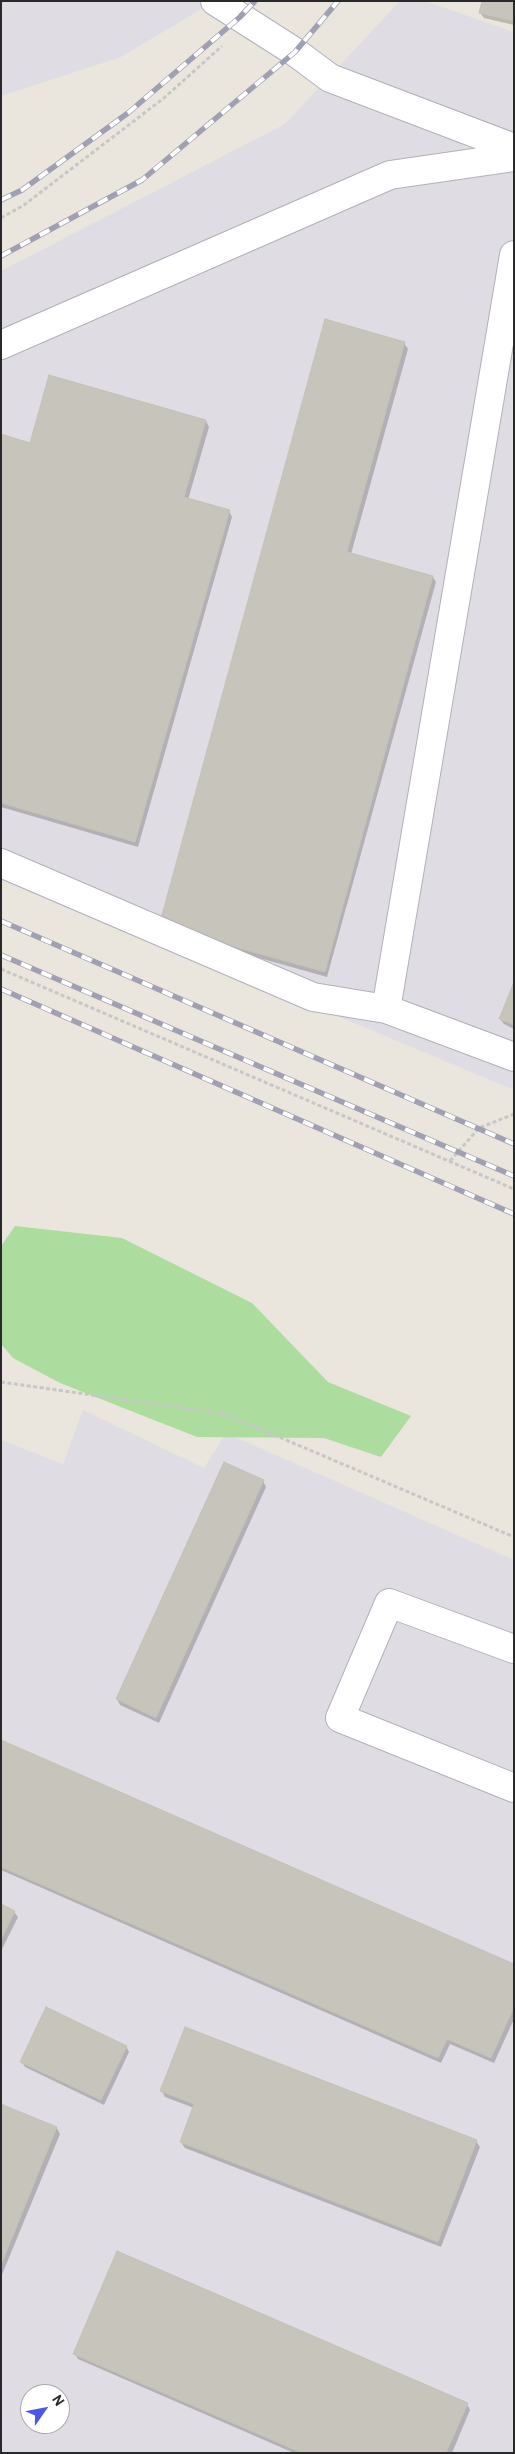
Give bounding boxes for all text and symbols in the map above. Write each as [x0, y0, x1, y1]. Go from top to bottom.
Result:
north arrow [20, 2384, 70, 2434]
text: N [47, 2392, 67, 2410]

